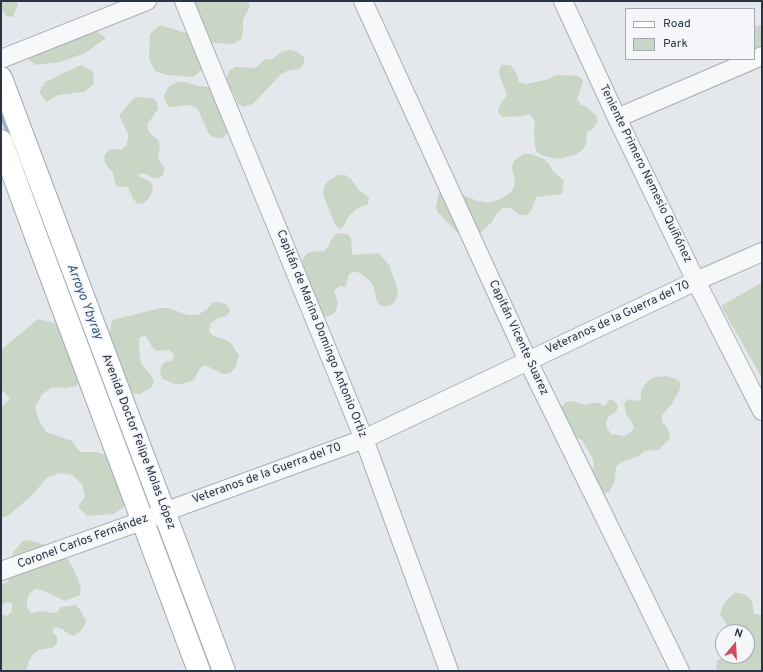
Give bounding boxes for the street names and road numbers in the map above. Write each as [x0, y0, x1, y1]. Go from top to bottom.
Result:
street label: Teniente Primero Nemesio Quiñónez [595, 83, 695, 265]
street label: Capitán de Marina Domingo Antonio Ortiz [273, 228, 369, 440]
street label: Capitán Vicente Suarez [485, 278, 551, 398]
street label: Veteranos de la Guerra del 70 [544, 278, 692, 358]
street label: Avenida Doctor Felipe Molas López [98, 352, 178, 532]
street label: Veteranos de la Guerra del 70 [190, 440, 344, 508]
street label: Coronel Carlos Fernández [16, 512, 150, 572]

